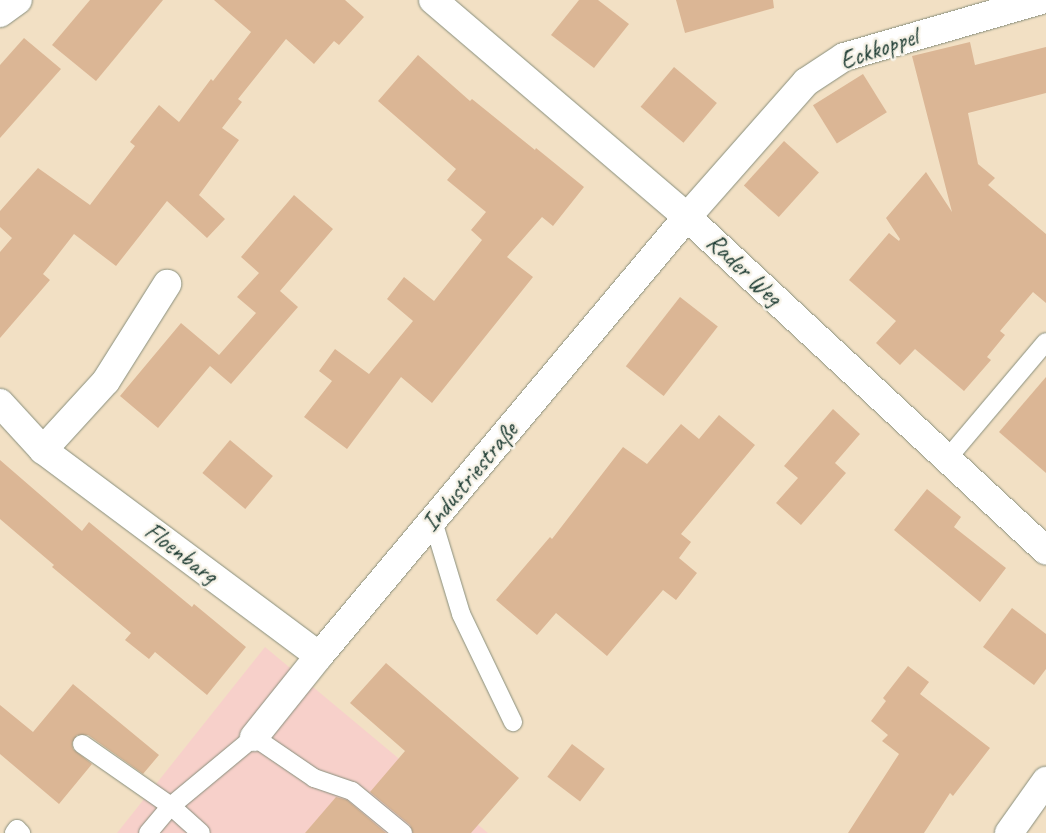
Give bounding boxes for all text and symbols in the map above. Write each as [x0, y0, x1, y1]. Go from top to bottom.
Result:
street label: Eckkoppel [836, 22, 922, 76]
street label: Rader Weg [700, 228, 788, 312]
street label: Industriestraße [416, 416, 524, 538]
street label: Floenbarg [139, 516, 223, 590]

